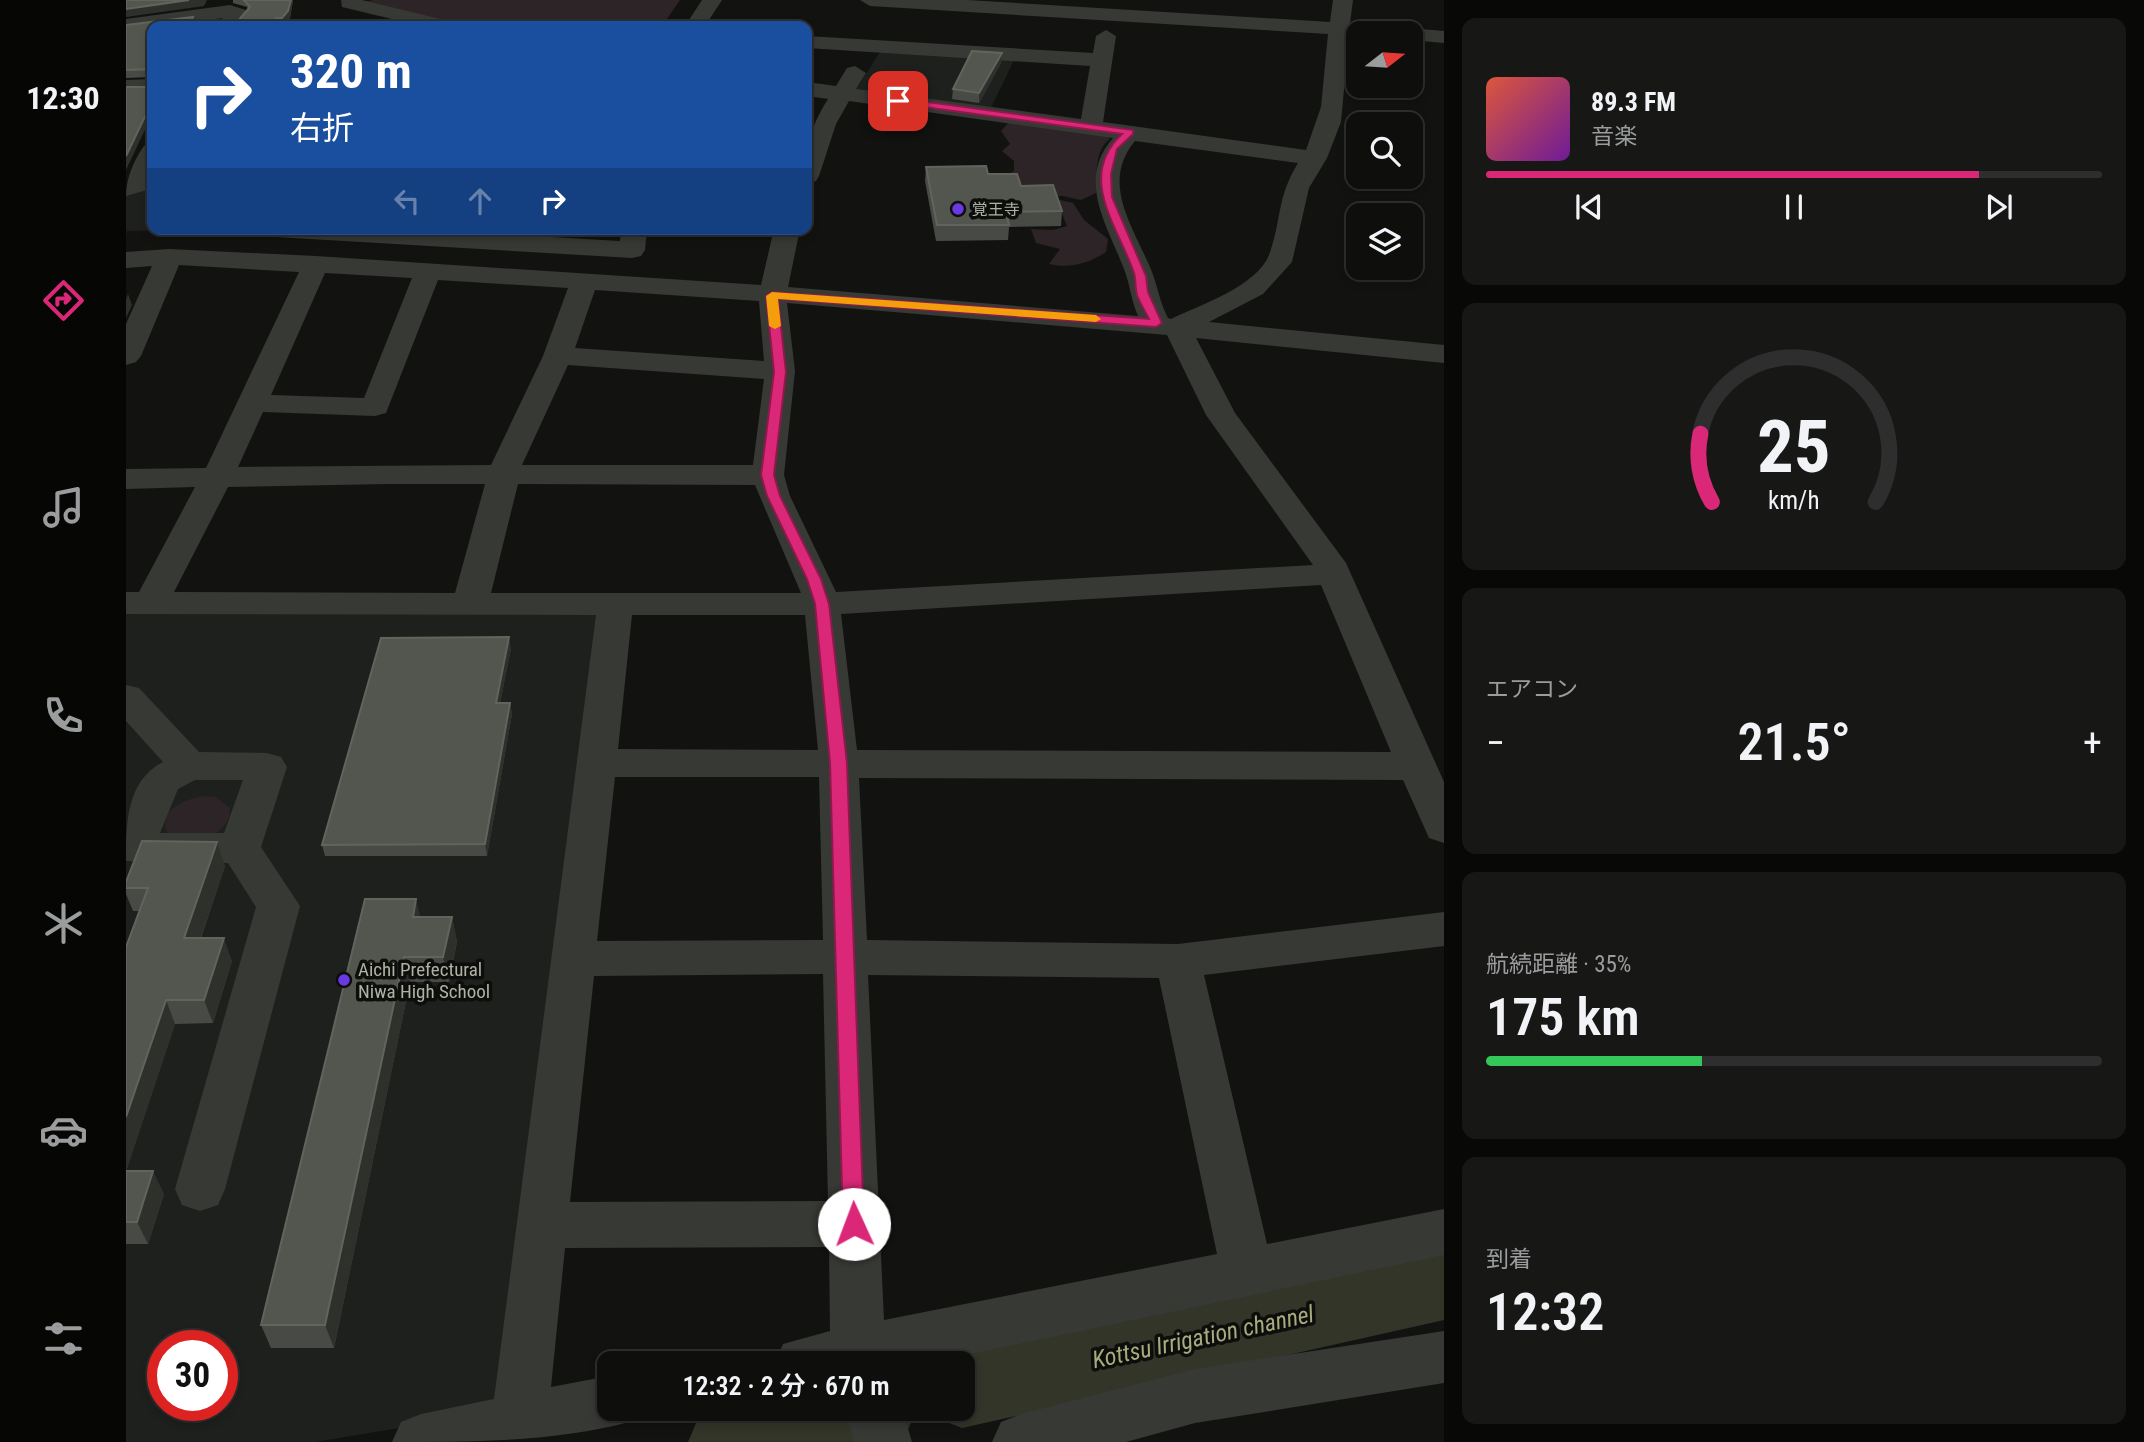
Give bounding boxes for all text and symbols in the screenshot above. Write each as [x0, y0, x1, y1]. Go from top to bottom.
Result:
north arrow [1346, 21, 1423, 98]
map controls [1346, 21, 1423, 280]
text: 320 m [290, 43, 412, 100]
icon: right [175, 49, 266, 140]
pin [868, 71, 928, 131]
text: 12:30 [26, 79, 100, 117]
icon: arrive [879, 82, 917, 120]
text: 89.3 FM [1591, 87, 1676, 117]
text: 右折 [290, 109, 354, 147]
button: search [1346, 112, 1423, 189]
text: 音楽 [1591, 123, 1637, 150]
icon: left [388, 182, 426, 220]
icon: ahead [461, 182, 499, 220]
icon: right [534, 182, 572, 220]
icon: previous [1570, 188, 1608, 226]
icon: pause [1775, 188, 1813, 226]
icon: next [1980, 188, 2018, 226]
place label: 覚王寺 [972, 200, 1020, 219]
marker: 覚王寺 [950, 201, 966, 217]
button: layers [1346, 203, 1423, 280]
icon: directions [39, 276, 88, 325]
text: 25 [1757, 405, 1831, 491]
icon: music [39, 483, 88, 532]
text: km/h [1768, 486, 1820, 515]
text: エアコン [1486, 676, 1578, 703]
icon: phone [39, 691, 88, 740]
text: 21.5° [1737, 712, 1851, 773]
text: − [1486, 721, 1505, 765]
text: + [2083, 721, 2102, 765]
icon: climate [39, 899, 88, 948]
text: 航続距離 · 35% [1486, 951, 1631, 978]
place label: Aichi Prefectural Niwa High School [358, 958, 490, 1003]
marker: Aichi Prefectural Niwa High School [336, 972, 352, 988]
text: 175 km [1486, 987, 1640, 1048]
icon: car [39, 1106, 88, 1155]
position arrow [817, 1187, 891, 1261]
text: 到着 [1486, 1246, 1532, 1273]
text: 12:32 [1486, 1282, 1604, 1343]
water label: Kottsu Irrigation channel [1090, 1300, 1317, 1374]
icon: filters [39, 1314, 88, 1363]
speed limit sign: 30 [147, 1330, 238, 1421]
text: 12:32 · 2 分 · 670 m [682, 1371, 890, 1401]

